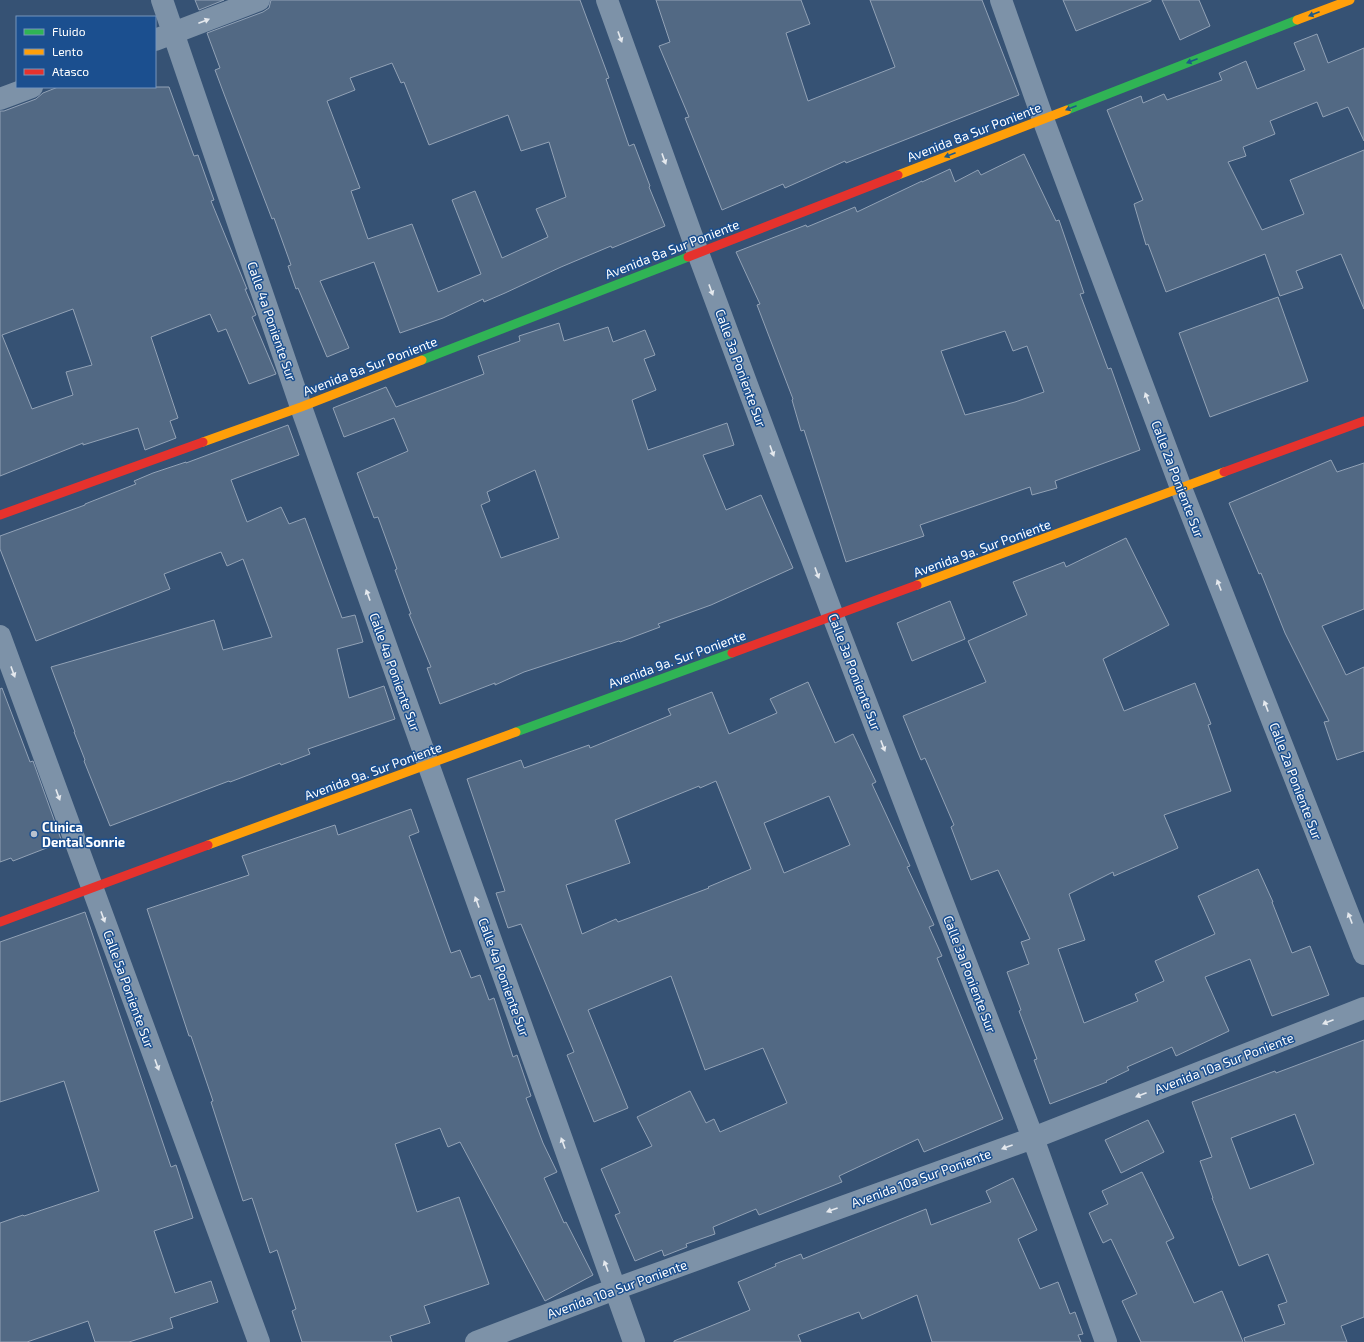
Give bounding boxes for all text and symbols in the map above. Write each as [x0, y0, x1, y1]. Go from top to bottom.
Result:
one-way arrow [1307, 12, 1319, 18]
legend [16, 16, 156, 88]
one-way arrow [199, 17, 211, 23]
text: Fluido [52, 24, 86, 38]
one-way arrow [618, 31, 624, 43]
text: Lento [52, 44, 83, 58]
one-way arrow [1186, 59, 1198, 65]
text: Atasco [52, 64, 89, 78]
street label: Avenida 8a Sur Poniente [905, 99, 1043, 165]
one-way arrow [1065, 106, 1077, 112]
one-way arrow [662, 153, 668, 165]
one-way arrow [944, 153, 956, 159]
street label: Avenida 8a Sur Poniente [603, 216, 741, 282]
street label: Calle 4a Poniente Sur [244, 259, 300, 383]
one-way arrow [709, 284, 715, 296]
street label: Calle 3a Poniente Sur [712, 307, 770, 429]
street label: Avenida 8a Sur Poniente [301, 333, 439, 399]
one-way arrow [1144, 392, 1150, 404]
street label: Calle 2a Poniente Sur [1148, 418, 1208, 540]
one-way arrow [769, 445, 775, 457]
street label: Avenida 9a. Sur Poniente [911, 516, 1053, 580]
one-way arrow [814, 567, 820, 579]
one-way arrow [1215, 578, 1221, 590]
one-way arrow [365, 588, 371, 600]
street label: Calle 4a Poniente Sur [366, 610, 424, 734]
street label: Calle 3a Poniente Sur [825, 611, 885, 733]
street label: Avenida 9a. Sur Poniente [606, 627, 748, 691]
one-way arrow [11, 667, 17, 679]
one-way arrow [1263, 699, 1269, 711]
street label: Calle 2a Poniente Sur [1266, 720, 1326, 842]
street label: Avenida 9a. Sur Poniente [302, 739, 444, 803]
one-way arrow [881, 741, 887, 753]
one-way arrow [56, 789, 62, 801]
place label: Clinica Dental Sonrie [42, 819, 125, 850]
marker: Clinica Dental Sonrie [29, 829, 39, 839]
one-way arrow [474, 896, 480, 908]
one-way arrow [100, 911, 106, 923]
one-way arrow [1346, 912, 1352, 924]
street label: Calle 3a Poniente Sur [940, 913, 1000, 1035]
street label: Calle 4a Poniente Sur [475, 915, 533, 1039]
street label: Calle 5a Poniente Sur [100, 928, 158, 1050]
one-way arrow [1321, 1020, 1333, 1026]
street label: Avenida 10a Sur Poniente [1152, 1029, 1296, 1097]
one-way arrow [155, 1059, 161, 1071]
one-way arrow [1135, 1093, 1147, 1099]
one-way arrow [560, 1137, 566, 1149]
one-way arrow [1001, 1144, 1013, 1150]
street label: Avenida 10a Sur Poniente [849, 1145, 993, 1211]
one-way arrow [826, 1208, 838, 1214]
street label: Avenida 10a Sur Poniente [545, 1256, 689, 1322]
one-way arrow [603, 1259, 609, 1271]

